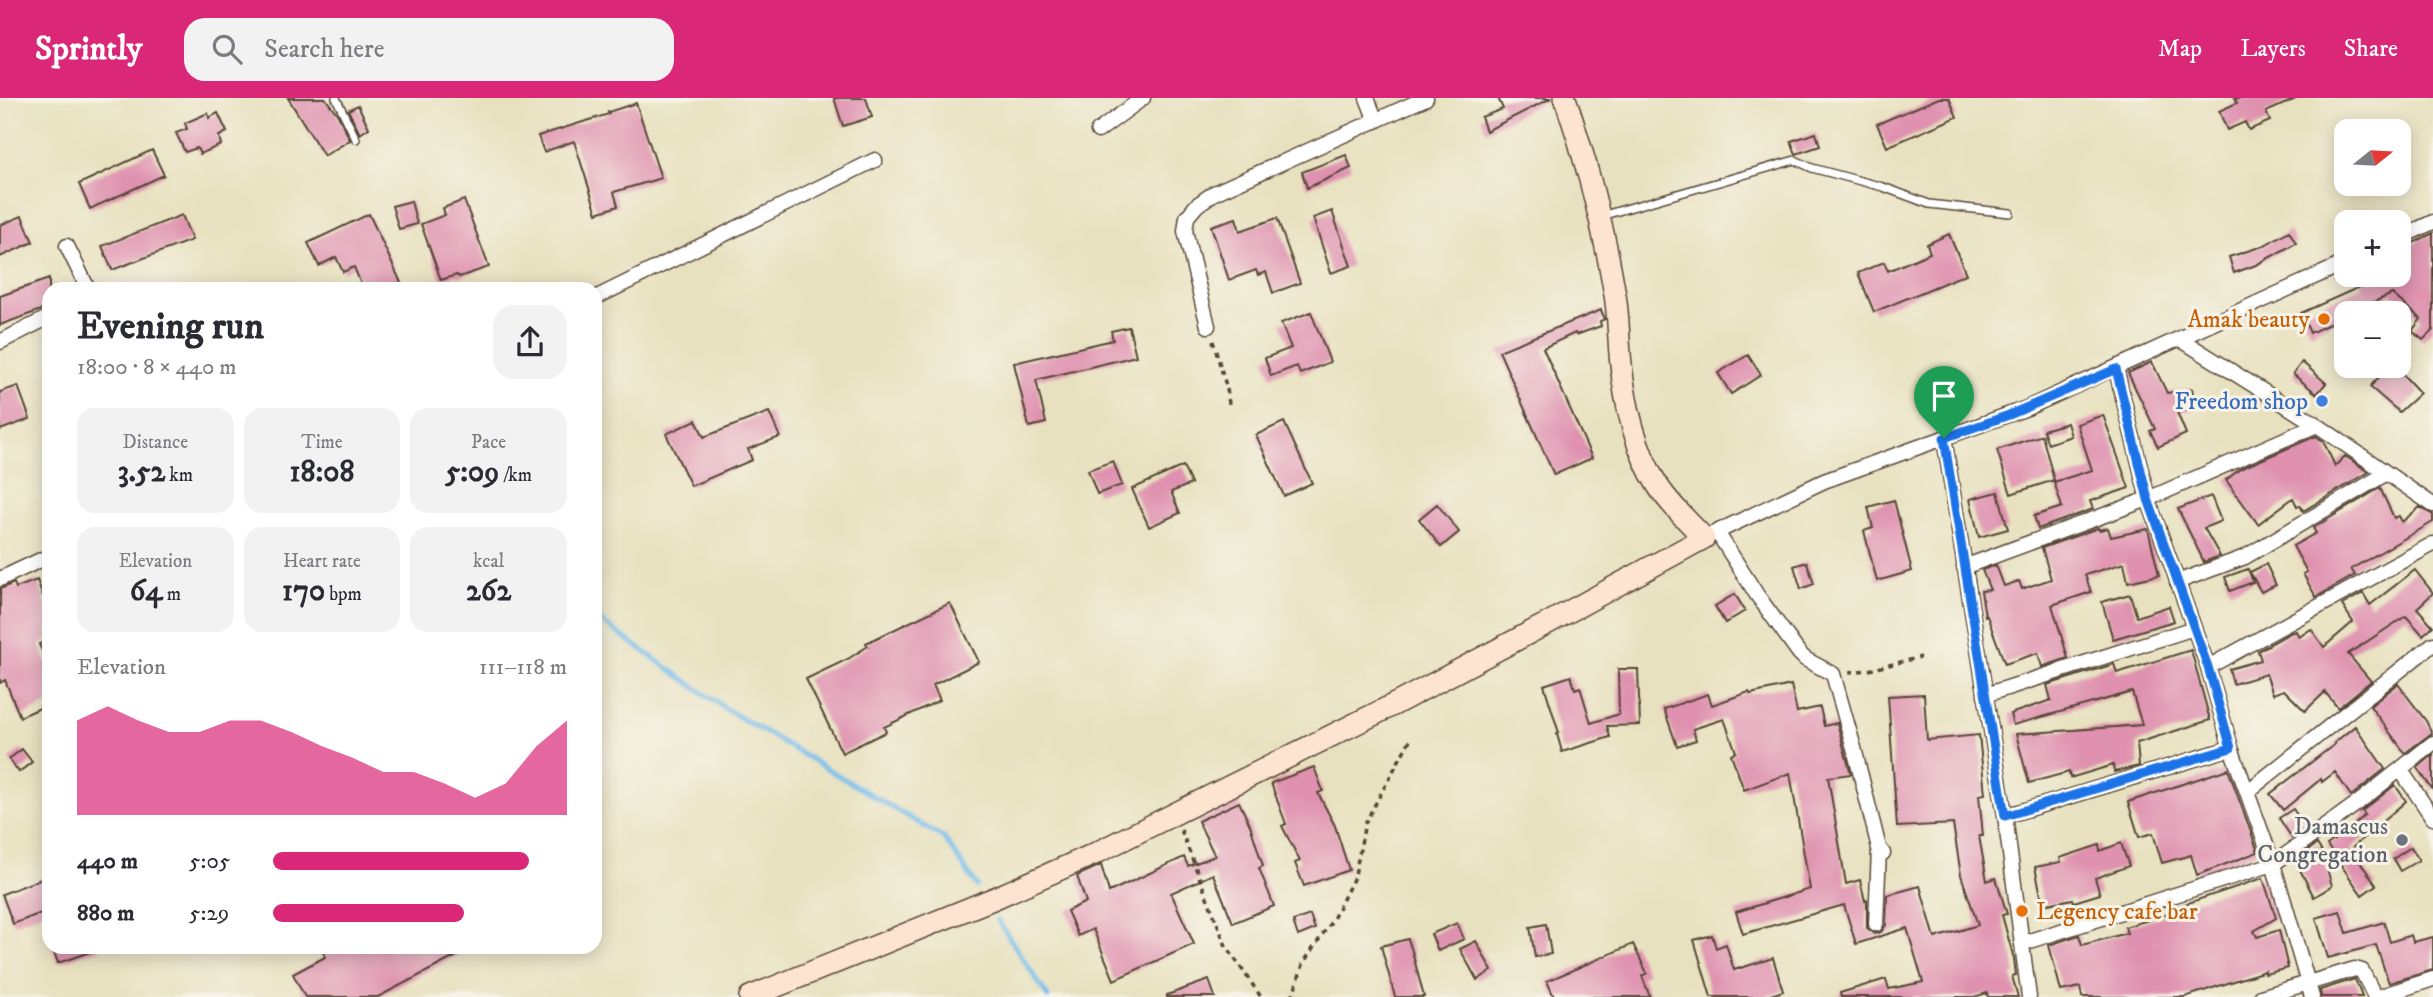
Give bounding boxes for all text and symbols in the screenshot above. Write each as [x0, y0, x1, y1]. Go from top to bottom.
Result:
search box [184, 18, 674, 81]
text: Sprintly [35, 29, 142, 70]
icon: search [208, 30, 246, 68]
text: Search here [264, 33, 385, 66]
text: Map [2158, 34, 2202, 64]
text: Layers [2240, 34, 2306, 64]
text: Share [2344, 34, 2398, 64]
north arrow [2334, 119, 2412, 196]
map controls [2334, 119, 2411, 378]
button: + [2334, 210, 2411, 287]
button: − [2334, 301, 2411, 378]
text: Evening run [77, 303, 264, 351]
button: share [493, 305, 567, 379]
place label: Amak beauty [2187, 305, 2311, 335]
marker: Amak beauty [2316, 311, 2332, 327]
text: 18:00 · 8 × 440 m [77, 353, 237, 382]
pin [1914, 366, 1974, 438]
icon: arrive [1925, 377, 1963, 415]
place label: Freedom shop [2175, 387, 2308, 417]
marker: Freedom shop [2314, 393, 2330, 409]
text: Distance [123, 431, 188, 454]
text: Time [301, 431, 343, 454]
text: Pace [471, 431, 506, 454]
text: 3.52 [118, 454, 165, 491]
text: 18:08 [289, 454, 355, 491]
text: 5:09 [445, 454, 499, 491]
text: km [165, 464, 193, 487]
text: /km [499, 464, 532, 487]
text: Elevation [119, 550, 192, 573]
text: Heart rate [283, 550, 361, 573]
text: kcal [473, 550, 504, 573]
text: 64 [130, 573, 163, 610]
text: 170 [282, 573, 325, 610]
text: 262 [466, 573, 511, 610]
text: m [163, 583, 181, 606]
text: bpm [325, 583, 362, 606]
text: Elevation [77, 653, 166, 682]
text: 111–118 m [479, 653, 567, 682]
place label: Damascus Congregation [2257, 812, 2388, 870]
marker: Damascus Congregation [2394, 832, 2410, 848]
text: 440 m [77, 847, 138, 876]
text: 5:05 [189, 847, 230, 876]
place label: Legency cafe bar [2036, 897, 2198, 927]
text: 880 m [77, 899, 135, 928]
text: 5:29 [189, 899, 229, 928]
marker: Legency cafe bar [2014, 903, 2030, 919]

